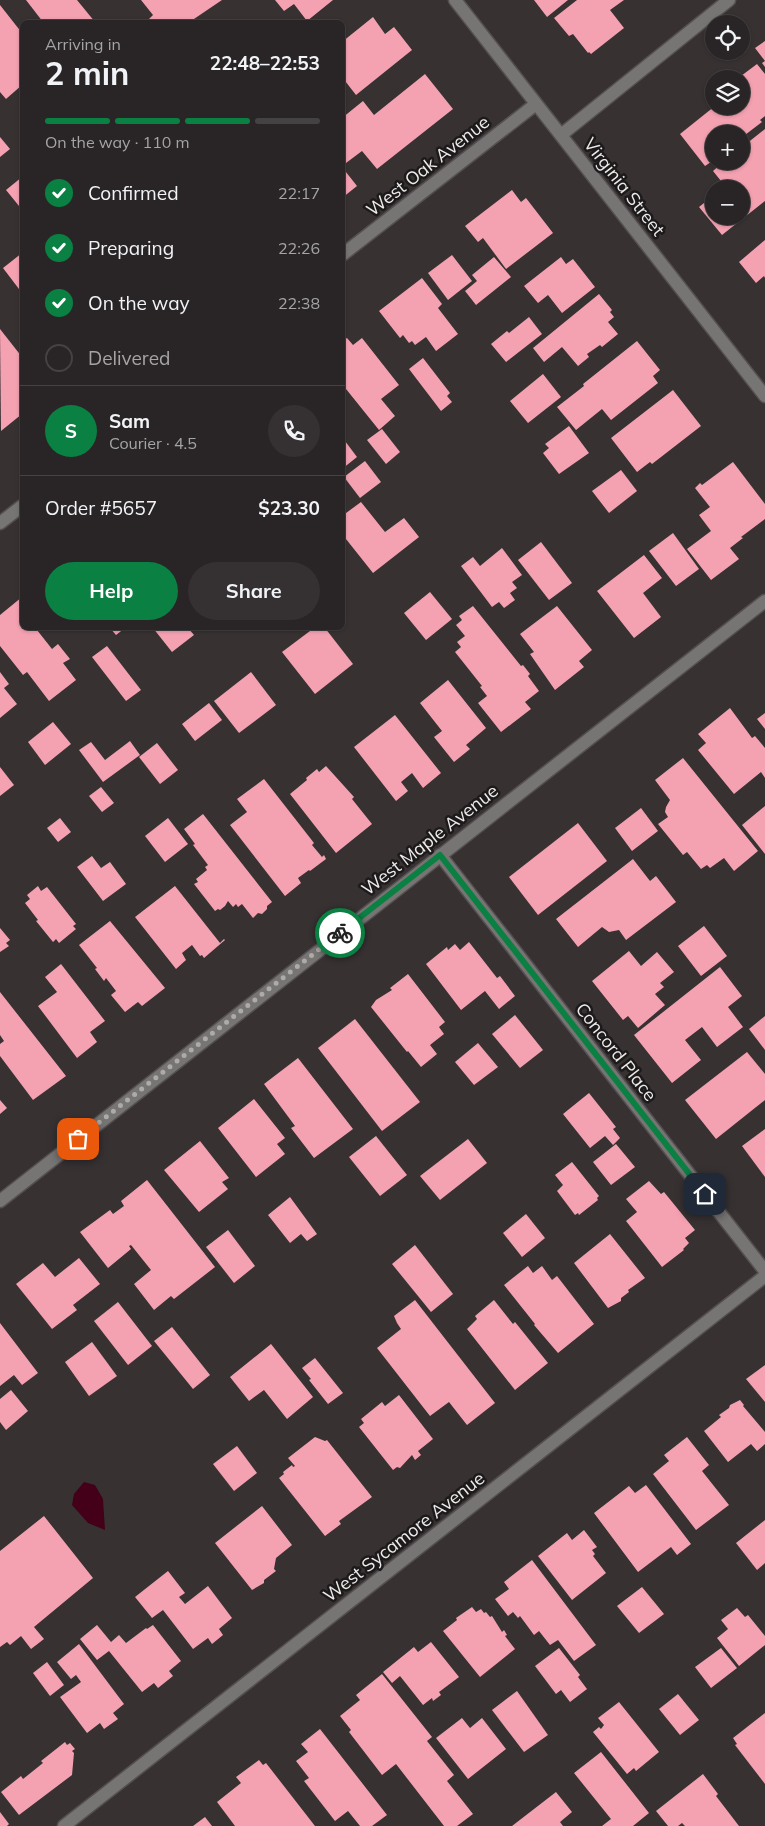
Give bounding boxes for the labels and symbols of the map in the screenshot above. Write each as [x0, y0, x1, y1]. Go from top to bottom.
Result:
street label: West Oak Avenue [362, 110, 494, 221]
street label: Virginia Street [579, 133, 670, 240]
street label: West Maple Avenue [357, 779, 503, 900]
courier [315, 908, 365, 958]
street label: Concord Place [571, 998, 662, 1106]
pin [57, 1118, 99, 1160]
pin [684, 1173, 726, 1215]
street label: West Sycamore Avenue [318, 1466, 489, 1607]

